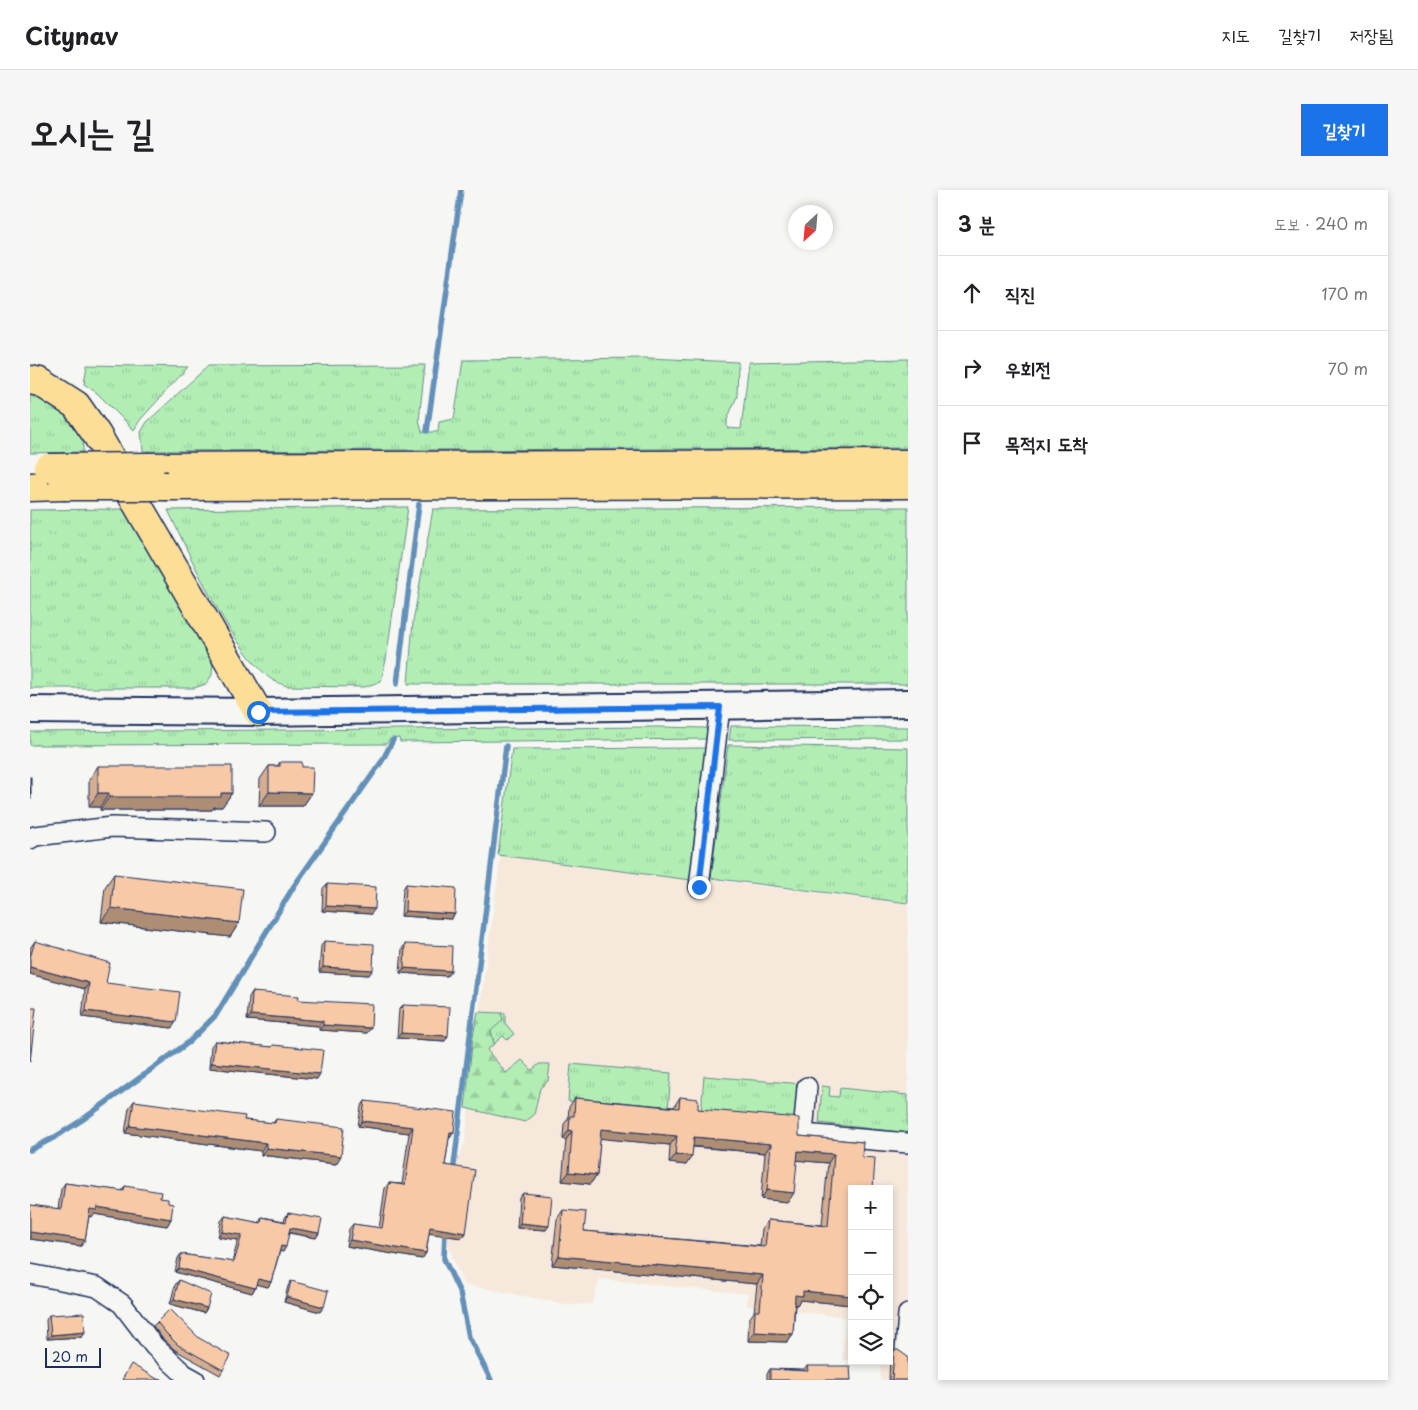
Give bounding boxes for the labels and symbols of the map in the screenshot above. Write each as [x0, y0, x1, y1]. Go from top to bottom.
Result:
north arrow [788, 205, 833, 250]
route start [247, 701, 270, 724]
route end [688, 876, 711, 899]
scale bar [45, 1345, 101, 1368]

